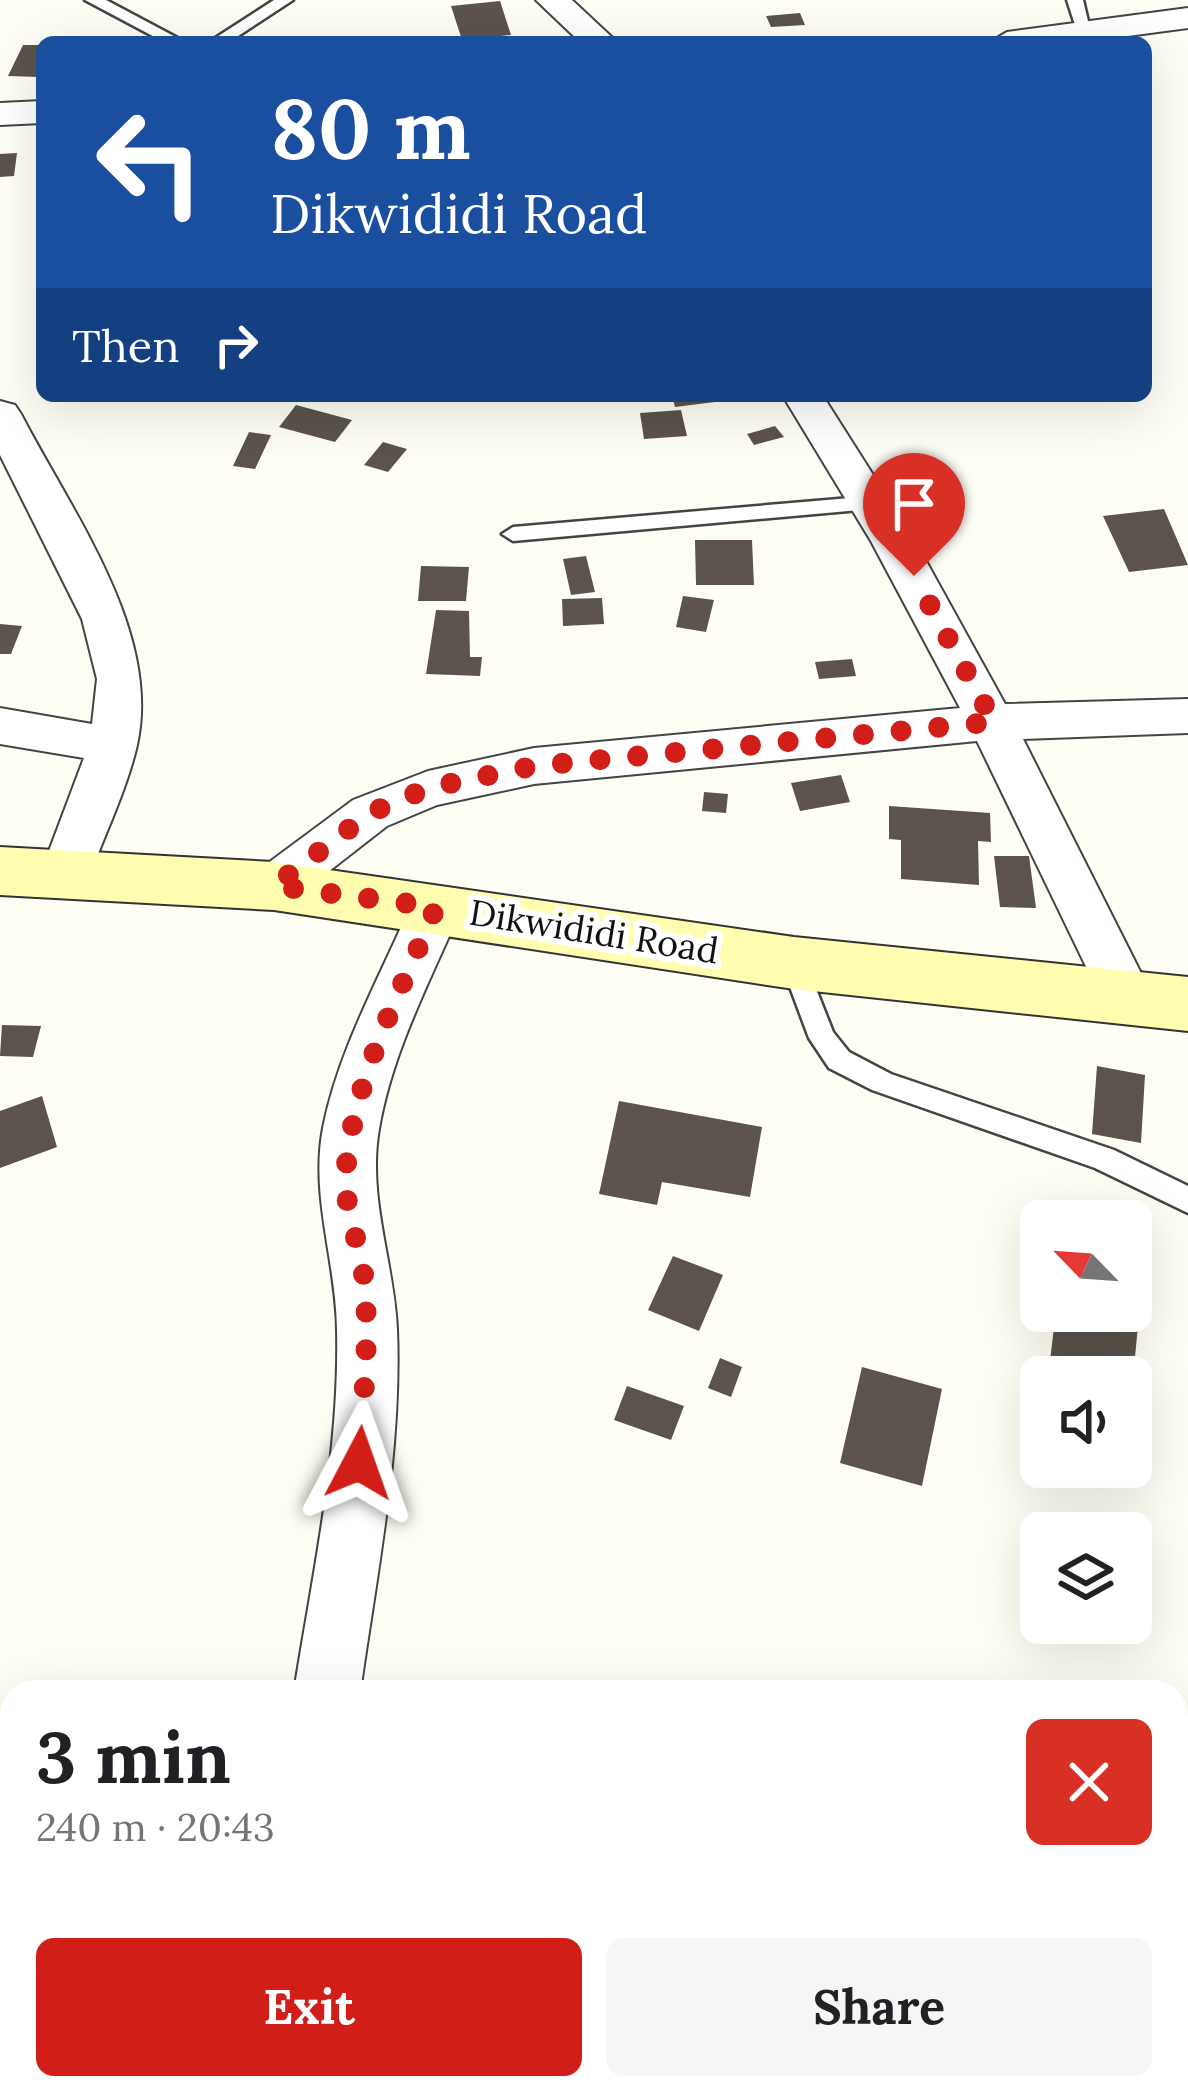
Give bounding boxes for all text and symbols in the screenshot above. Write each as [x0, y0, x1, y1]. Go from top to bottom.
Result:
text: 80 m [270, 74, 471, 182]
icon: left [72, 84, 228, 240]
text: Dikwididi Road [270, 179, 647, 248]
icon: right [203, 312, 269, 378]
text: Then [72, 317, 179, 374]
pin [863, 453, 965, 576]
icon: arrive [881, 471, 947, 537]
street label: Dikwididi Road [466, 889, 722, 973]
north arrow [1020, 1200, 1152, 1332]
map controls [1020, 1200, 1152, 1644]
button: sound [1020, 1356, 1152, 1488]
position arrow [296, 1400, 422, 1526]
button: layers [1020, 1512, 1152, 1644]
text: 3 min [36, 1711, 231, 1803]
button: close [1026, 1719, 1152, 1845]
text: 240 m · 20:43 [36, 1802, 275, 1852]
button: Exit [36, 1938, 582, 2076]
button: Share [606, 1938, 1152, 2076]

